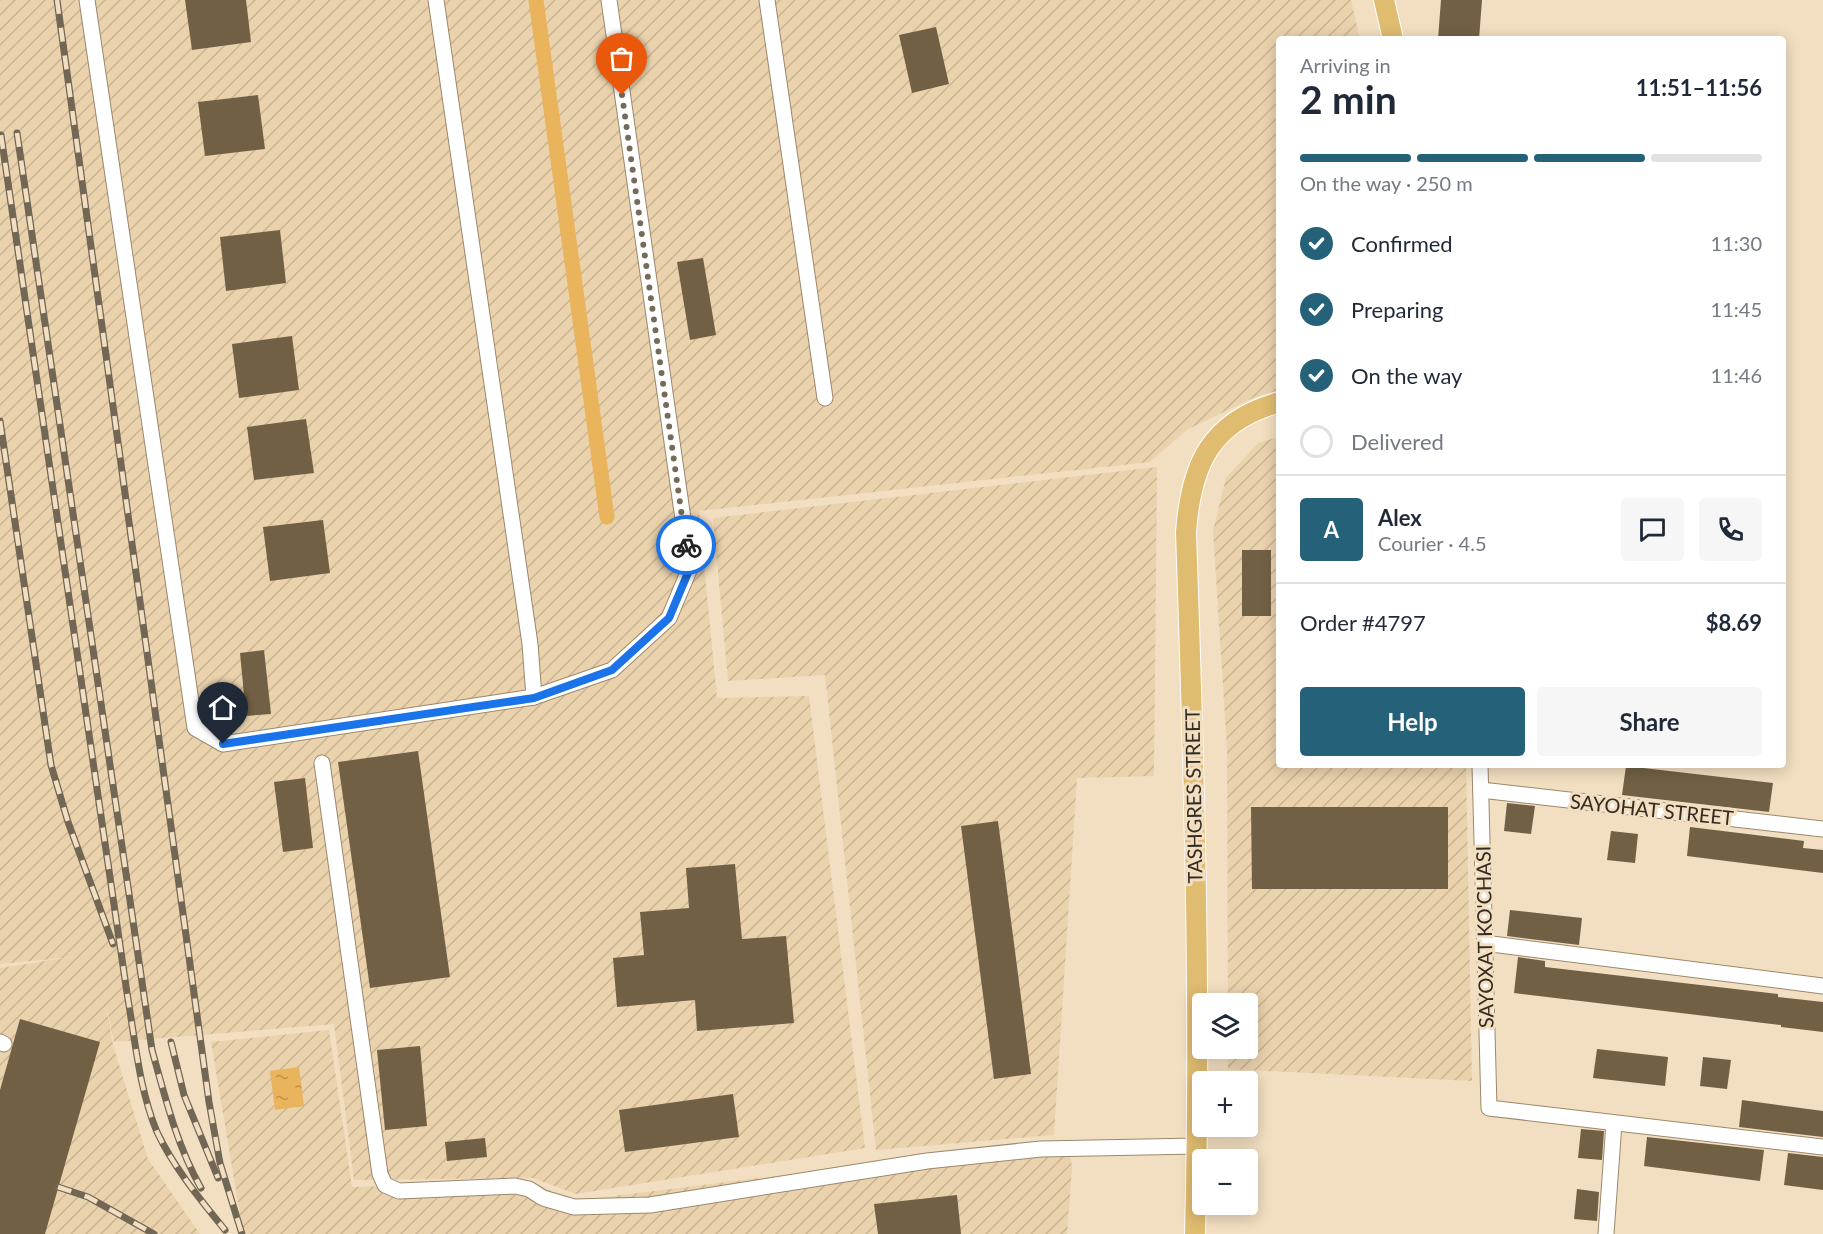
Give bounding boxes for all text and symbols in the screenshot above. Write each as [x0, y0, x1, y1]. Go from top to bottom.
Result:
pin [596, 33, 647, 95]
icon: bag [605, 42, 638, 75]
text: Arriving in [1300, 53, 1391, 77]
text: 11:51–11:56 [1636, 74, 1762, 101]
text: 2 min [1300, 76, 1397, 122]
text: On the way · 250 m [1300, 171, 1473, 195]
icon: check [1300, 227, 1333, 260]
text: Confirmed [1351, 230, 1453, 257]
text: 11:30 [1711, 231, 1762, 255]
icon: check [1300, 293, 1333, 326]
text: Preparing [1351, 296, 1443, 323]
text: 11:45 [1711, 297, 1762, 321]
icon: check [1300, 359, 1333, 392]
text: On the way [1351, 362, 1462, 389]
text: 11:46 [1711, 363, 1762, 387]
text: Delivered [1351, 428, 1444, 455]
button: chat [1621, 498, 1684, 561]
button: phone [1699, 498, 1762, 561]
text: Alex [1378, 504, 1422, 531]
courier [656, 515, 716, 575]
text: A [1324, 516, 1339, 543]
icon: bike [670, 529, 703, 562]
text: Courier · 4.5 [1378, 531, 1487, 555]
text: Order #4797 [1300, 609, 1426, 636]
text: $8.69 [1706, 609, 1762, 636]
pin [197, 682, 248, 744]
button: Help [1300, 687, 1525, 756]
button: Share [1537, 687, 1762, 756]
icon: home [206, 691, 239, 724]
street label: TASHGRES STREET [1179, 708, 1207, 884]
street label: SAYOHAT STREET [1569, 788, 1735, 830]
street label: SAYOXAT KO'CHASI [1470, 846, 1498, 1028]
map controls [1192, 993, 1258, 1215]
button: layers [1192, 993, 1258, 1059]
button: + [1192, 1071, 1258, 1137]
button: − [1192, 1149, 1258, 1215]

